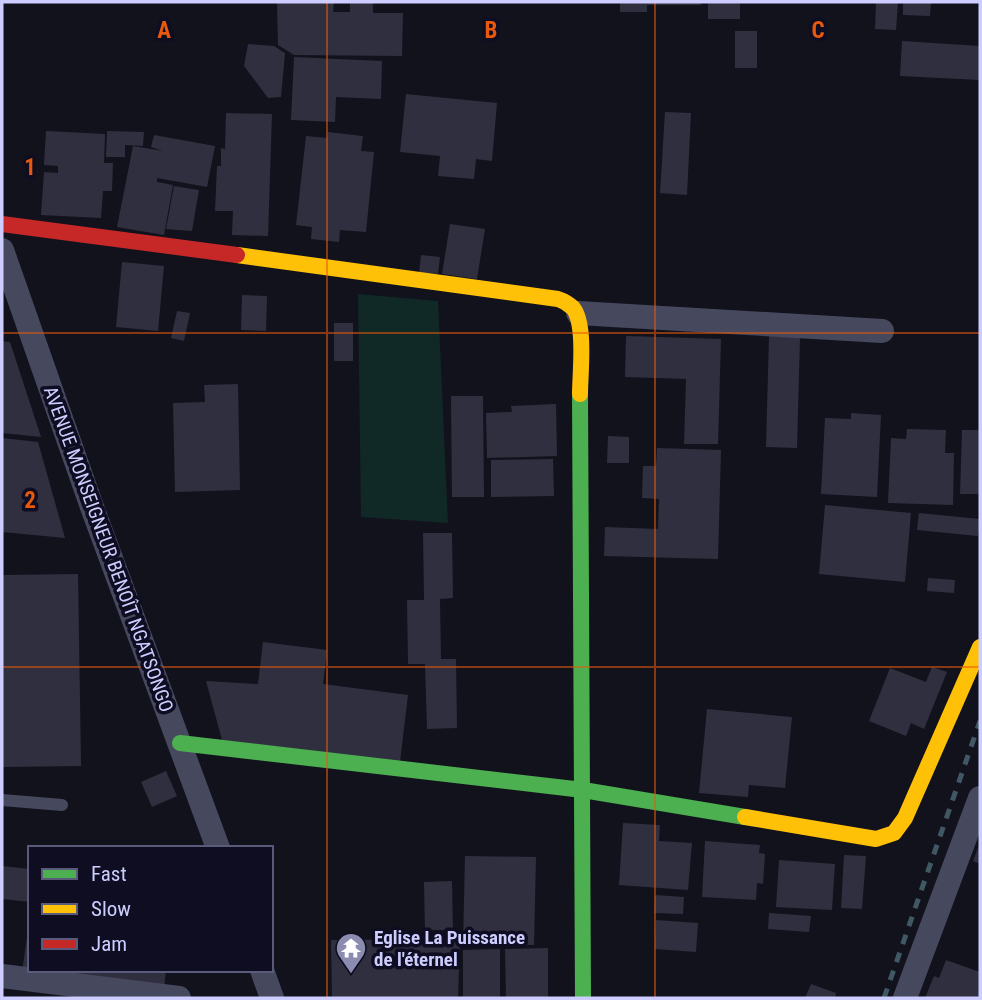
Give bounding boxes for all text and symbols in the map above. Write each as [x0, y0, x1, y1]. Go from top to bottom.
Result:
text: A [157, 17, 171, 44]
text: B [485, 17, 497, 44]
text: C [811, 17, 825, 44]
text: 1 [24, 154, 36, 181]
street label: AVENUE MONSEIGNEUR BENOÎT NGATSONGO [39, 383, 178, 715]
text: 2 [24, 487, 36, 514]
legend [28, 846, 273, 972]
text: Fast [91, 862, 127, 886]
text: Slow [91, 897, 131, 921]
place label: Eglise La Puissance de l'éternel [374, 926, 525, 971]
temple icon: Eglise La Puissance de l'éternel [334, 931, 368, 975]
text: Jam [91, 932, 127, 956]

